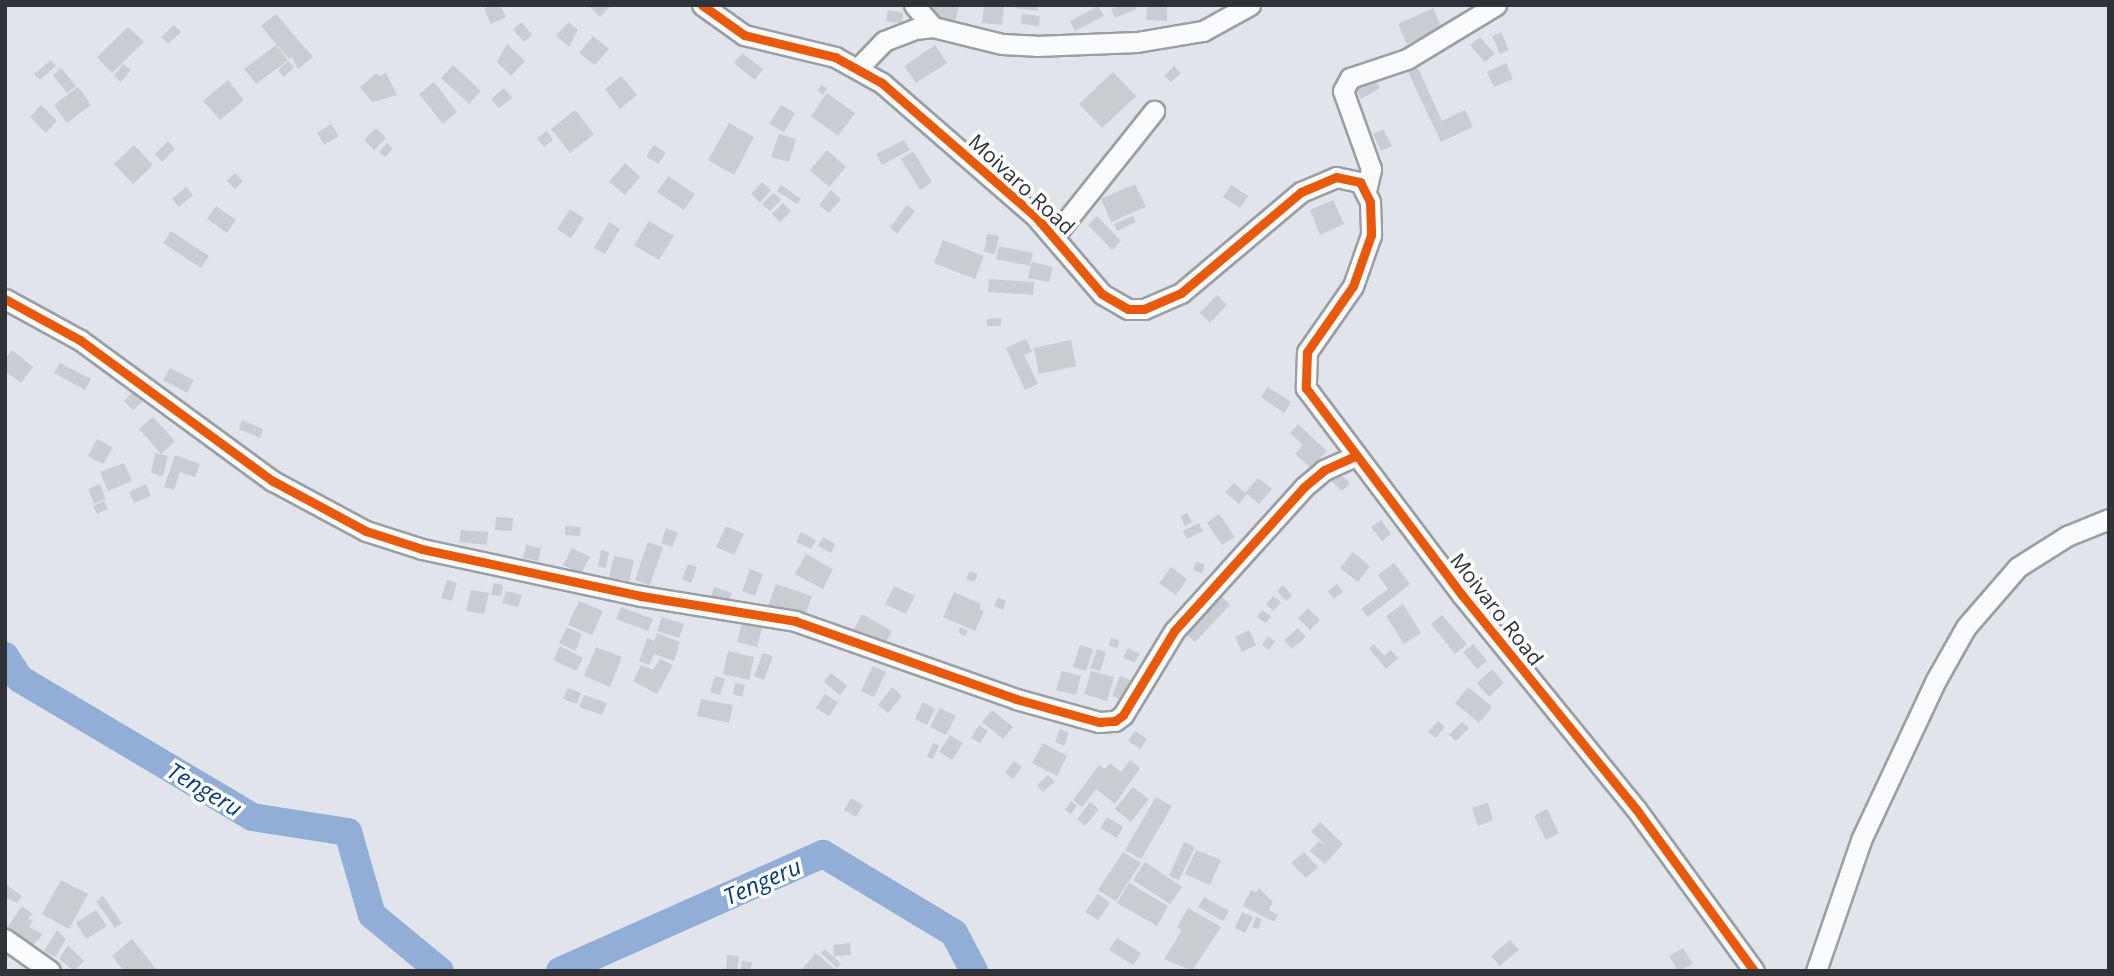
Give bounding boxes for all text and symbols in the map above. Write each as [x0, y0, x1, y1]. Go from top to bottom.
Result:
street label: Moivaro Road [964, 128, 1080, 240]
street label: Moivaro Road [1445, 548, 1549, 670]
water label: Tengeru [163, 756, 247, 822]
water label: Tengeru [719, 852, 805, 910]

